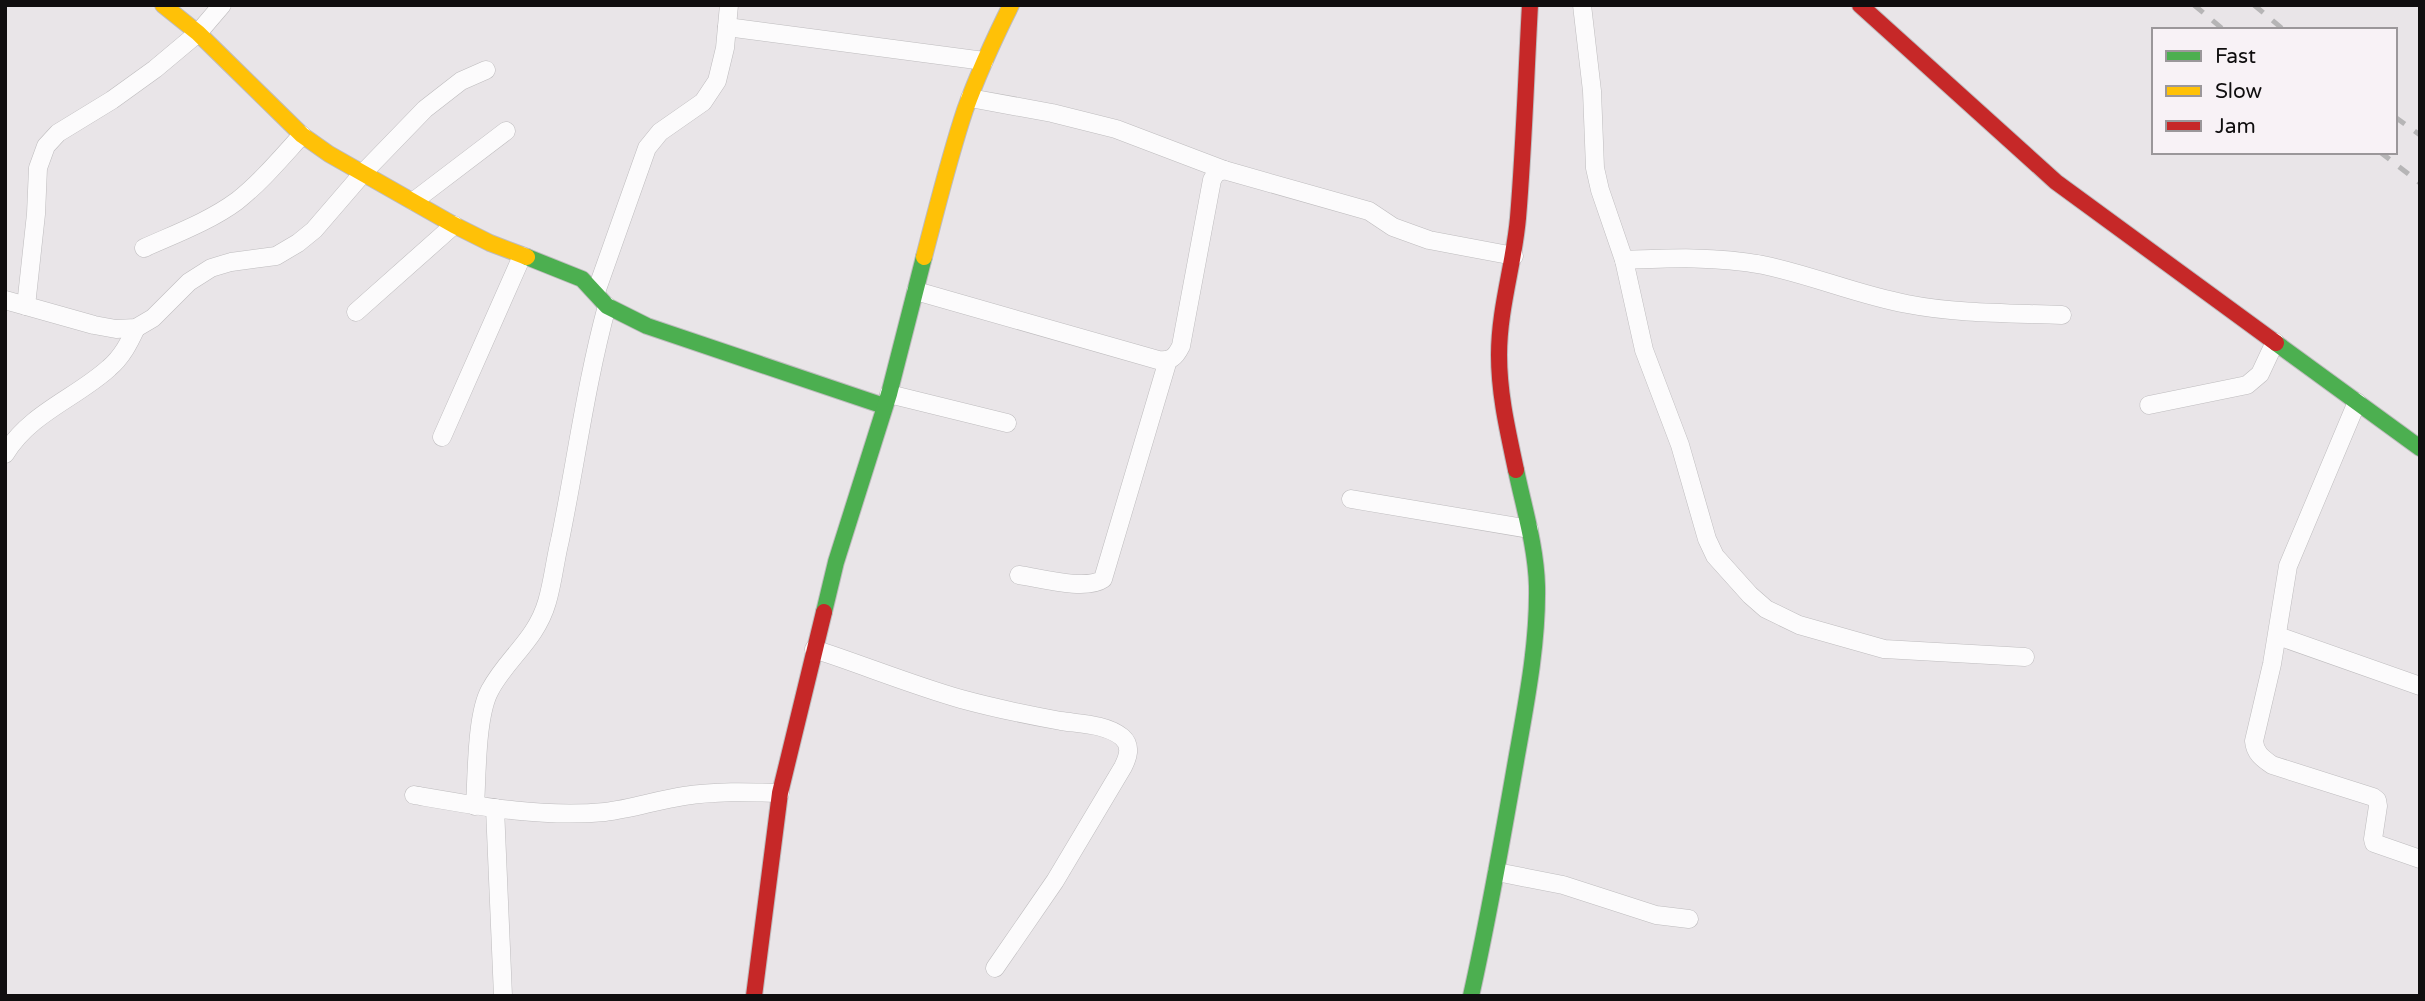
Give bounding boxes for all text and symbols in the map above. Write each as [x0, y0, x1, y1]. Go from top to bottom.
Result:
legend [2152, 28, 2397, 154]
text: Fast [2215, 44, 2256, 69]
text: Slow [2215, 79, 2263, 104]
text: Jam [2215, 114, 2256, 139]

